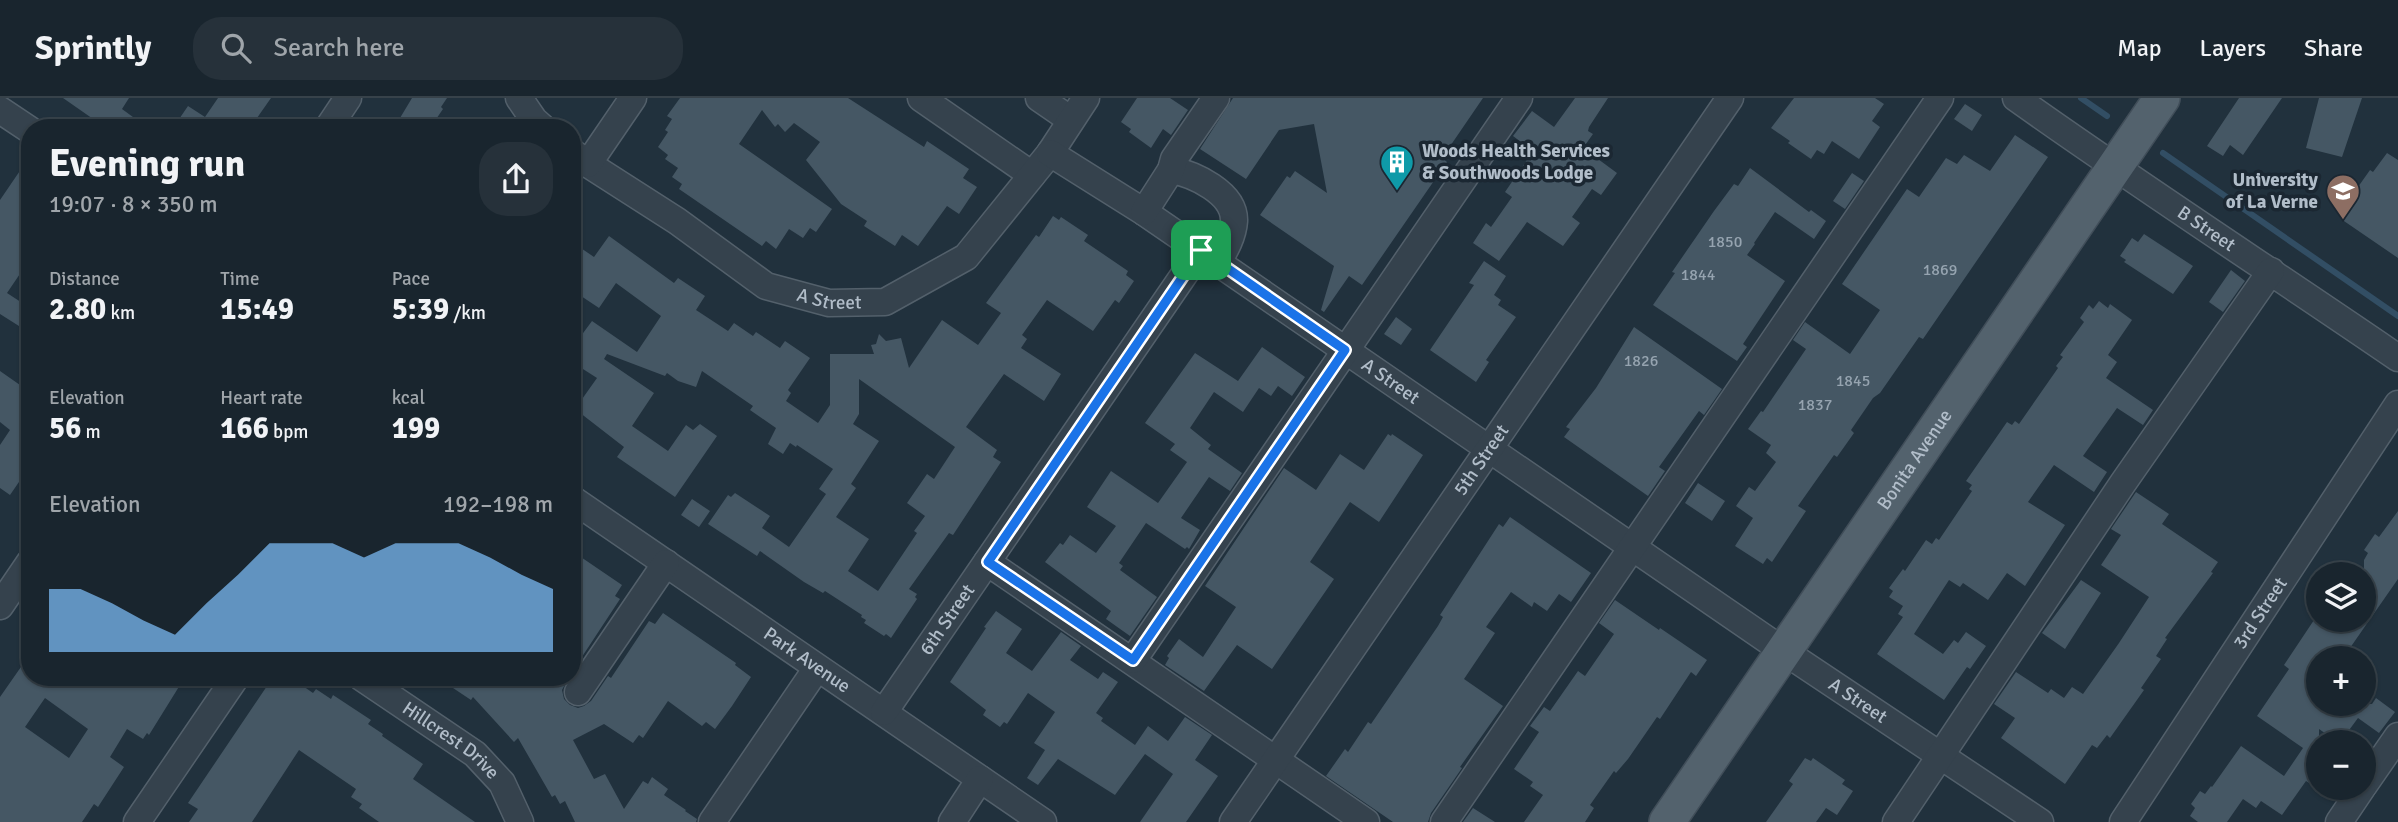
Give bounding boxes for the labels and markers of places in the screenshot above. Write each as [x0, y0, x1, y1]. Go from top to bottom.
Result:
place label: Woods Health Services & Southwoods Lodge [1422, 139, 1610, 185]
building icon: Woods Health Services & Southwoods Lodge [1378, 143, 1416, 192]
place label: University of La Verne [2226, 168, 2319, 214]
school or university icon: University of La Verne [2324, 172, 2362, 221]
pin [1171, 220, 1231, 280]

